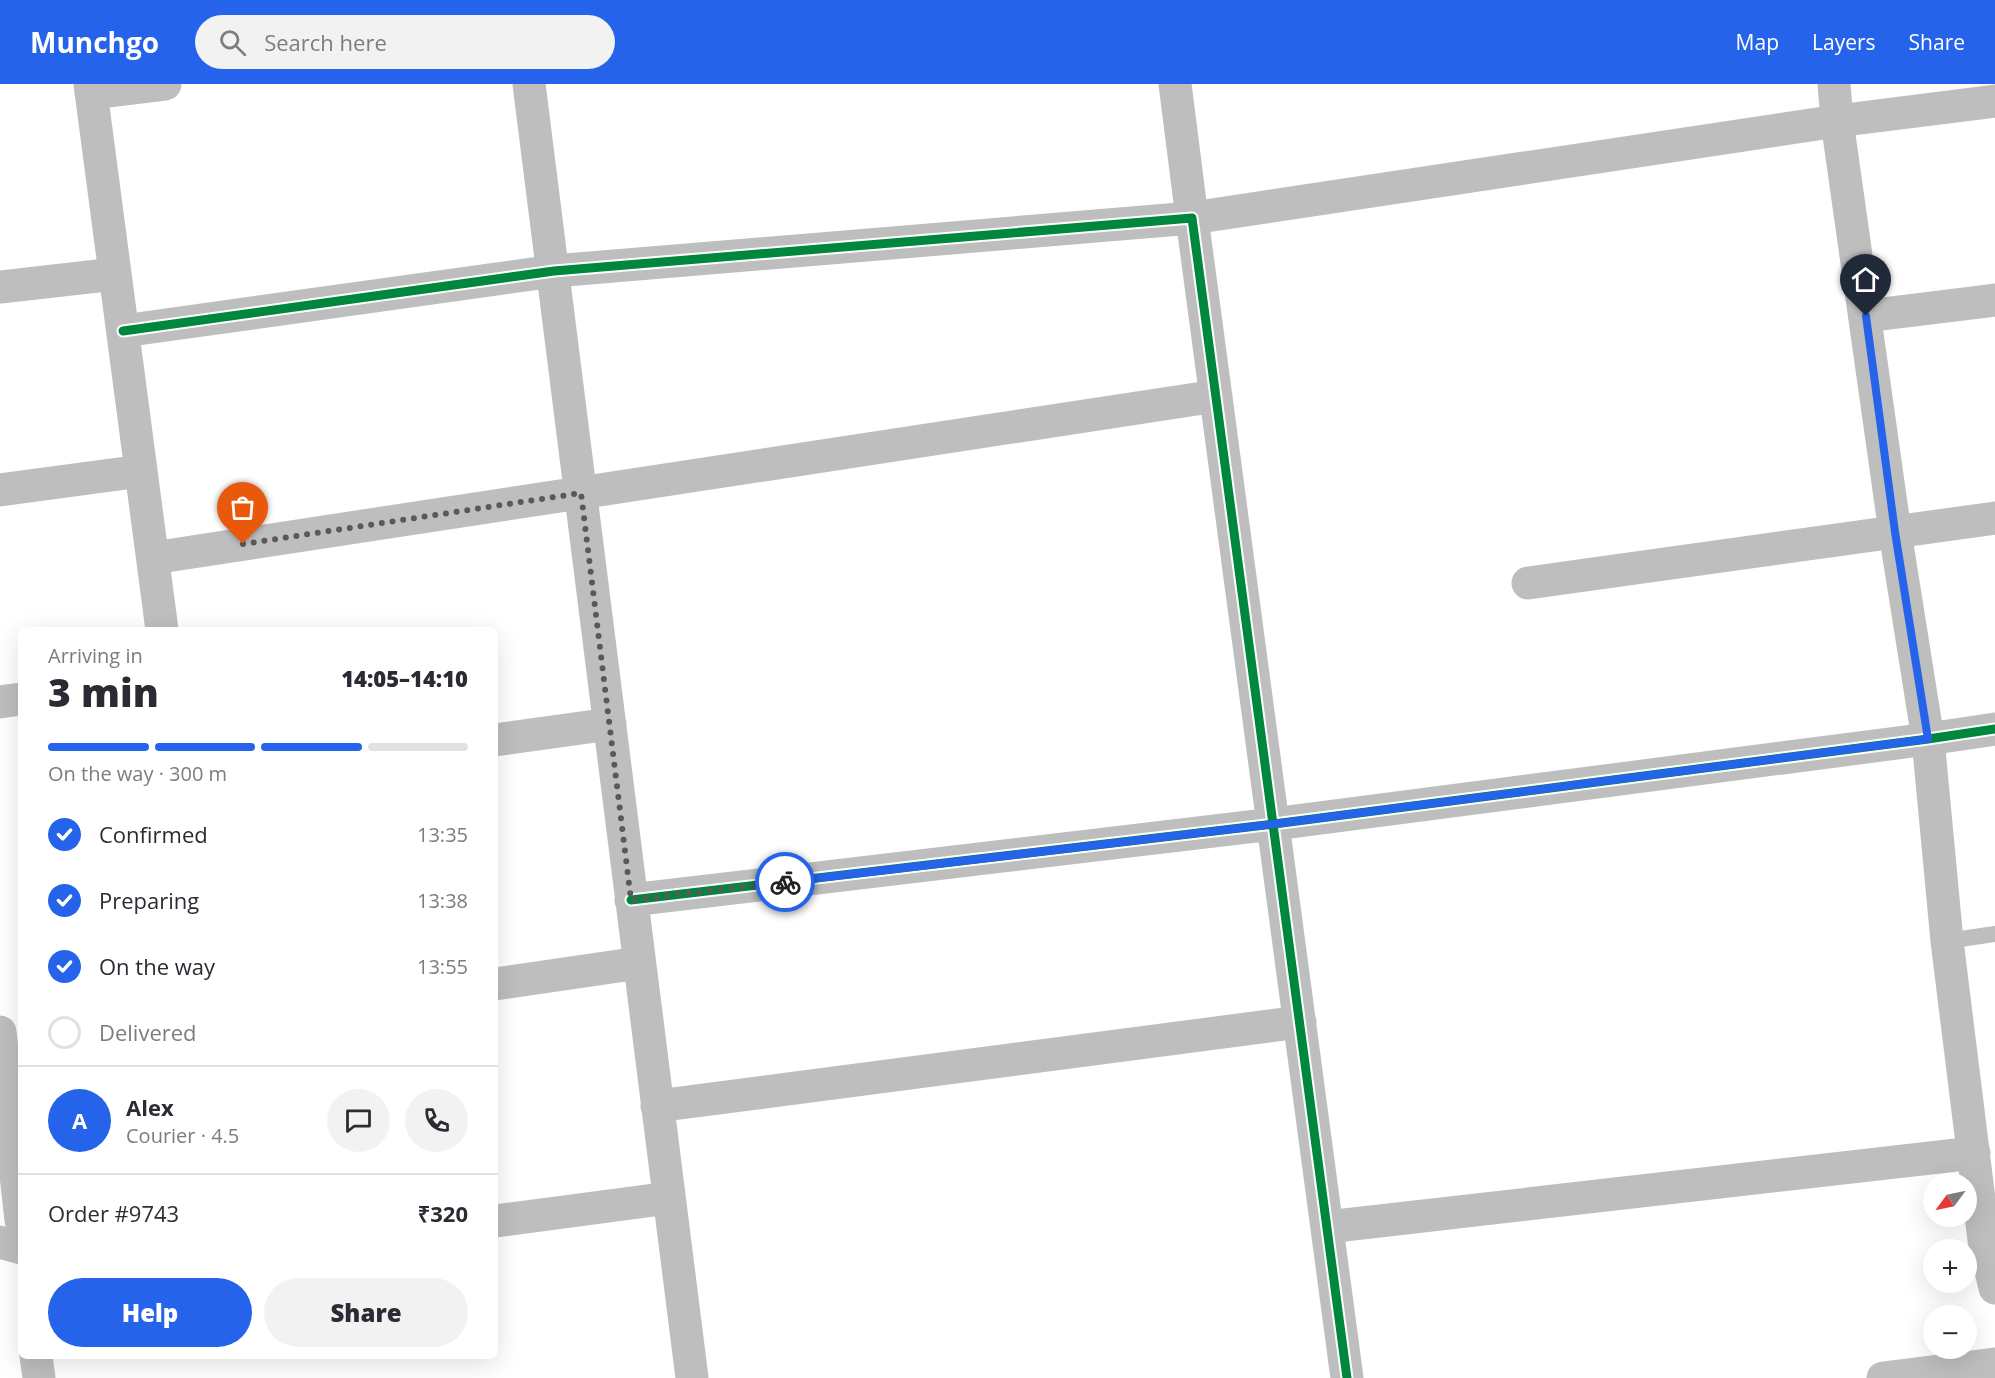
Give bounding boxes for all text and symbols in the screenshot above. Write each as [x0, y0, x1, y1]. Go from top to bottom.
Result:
search box [195, 15, 615, 69]
text: Munchgo [30, 23, 159, 61]
icon: search [216, 26, 249, 59]
text: Search here [264, 27, 387, 57]
text: Map [1736, 28, 1779, 56]
text: Layers [1812, 28, 1876, 56]
text: Share [1909, 28, 1965, 56]
pin [1840, 254, 1891, 316]
icon: home [1849, 263, 1882, 296]
pin [217, 482, 268, 544]
icon: bag [226, 491, 259, 524]
text: Arriving in [48, 642, 143, 669]
text: 14:05–14:10 [341, 663, 468, 693]
text: 3 min [48, 665, 159, 718]
text: On the way · 300 m [48, 760, 227, 787]
icon: check [48, 818, 81, 851]
text: Confirmed [99, 819, 208, 849]
text: 13:35 [417, 821, 468, 848]
courier [755, 852, 815, 912]
icon: bike [769, 866, 802, 899]
icon: check [48, 884, 81, 917]
text: Preparing [99, 885, 199, 915]
text: 13:38 [417, 887, 468, 914]
icon: check [48, 950, 81, 983]
text: On the way [99, 951, 215, 981]
text: 13:55 [417, 953, 468, 980]
text: Delivered [99, 1017, 197, 1047]
button: chat [327, 1089, 390, 1152]
button: phone [405, 1089, 468, 1152]
text: Alex [126, 1092, 174, 1122]
text: A [72, 1105, 87, 1135]
text: Courier · 4.5 [126, 1122, 239, 1149]
north arrow [1923, 1173, 1977, 1227]
map controls [1923, 1173, 1977, 1359]
text: Order #9743 [48, 1198, 179, 1228]
text: ₹320 [418, 1198, 468, 1228]
button: + [1923, 1239, 1977, 1293]
button: Help [48, 1278, 252, 1347]
button: Share [264, 1278, 468, 1347]
button: − [1923, 1305, 1977, 1359]

